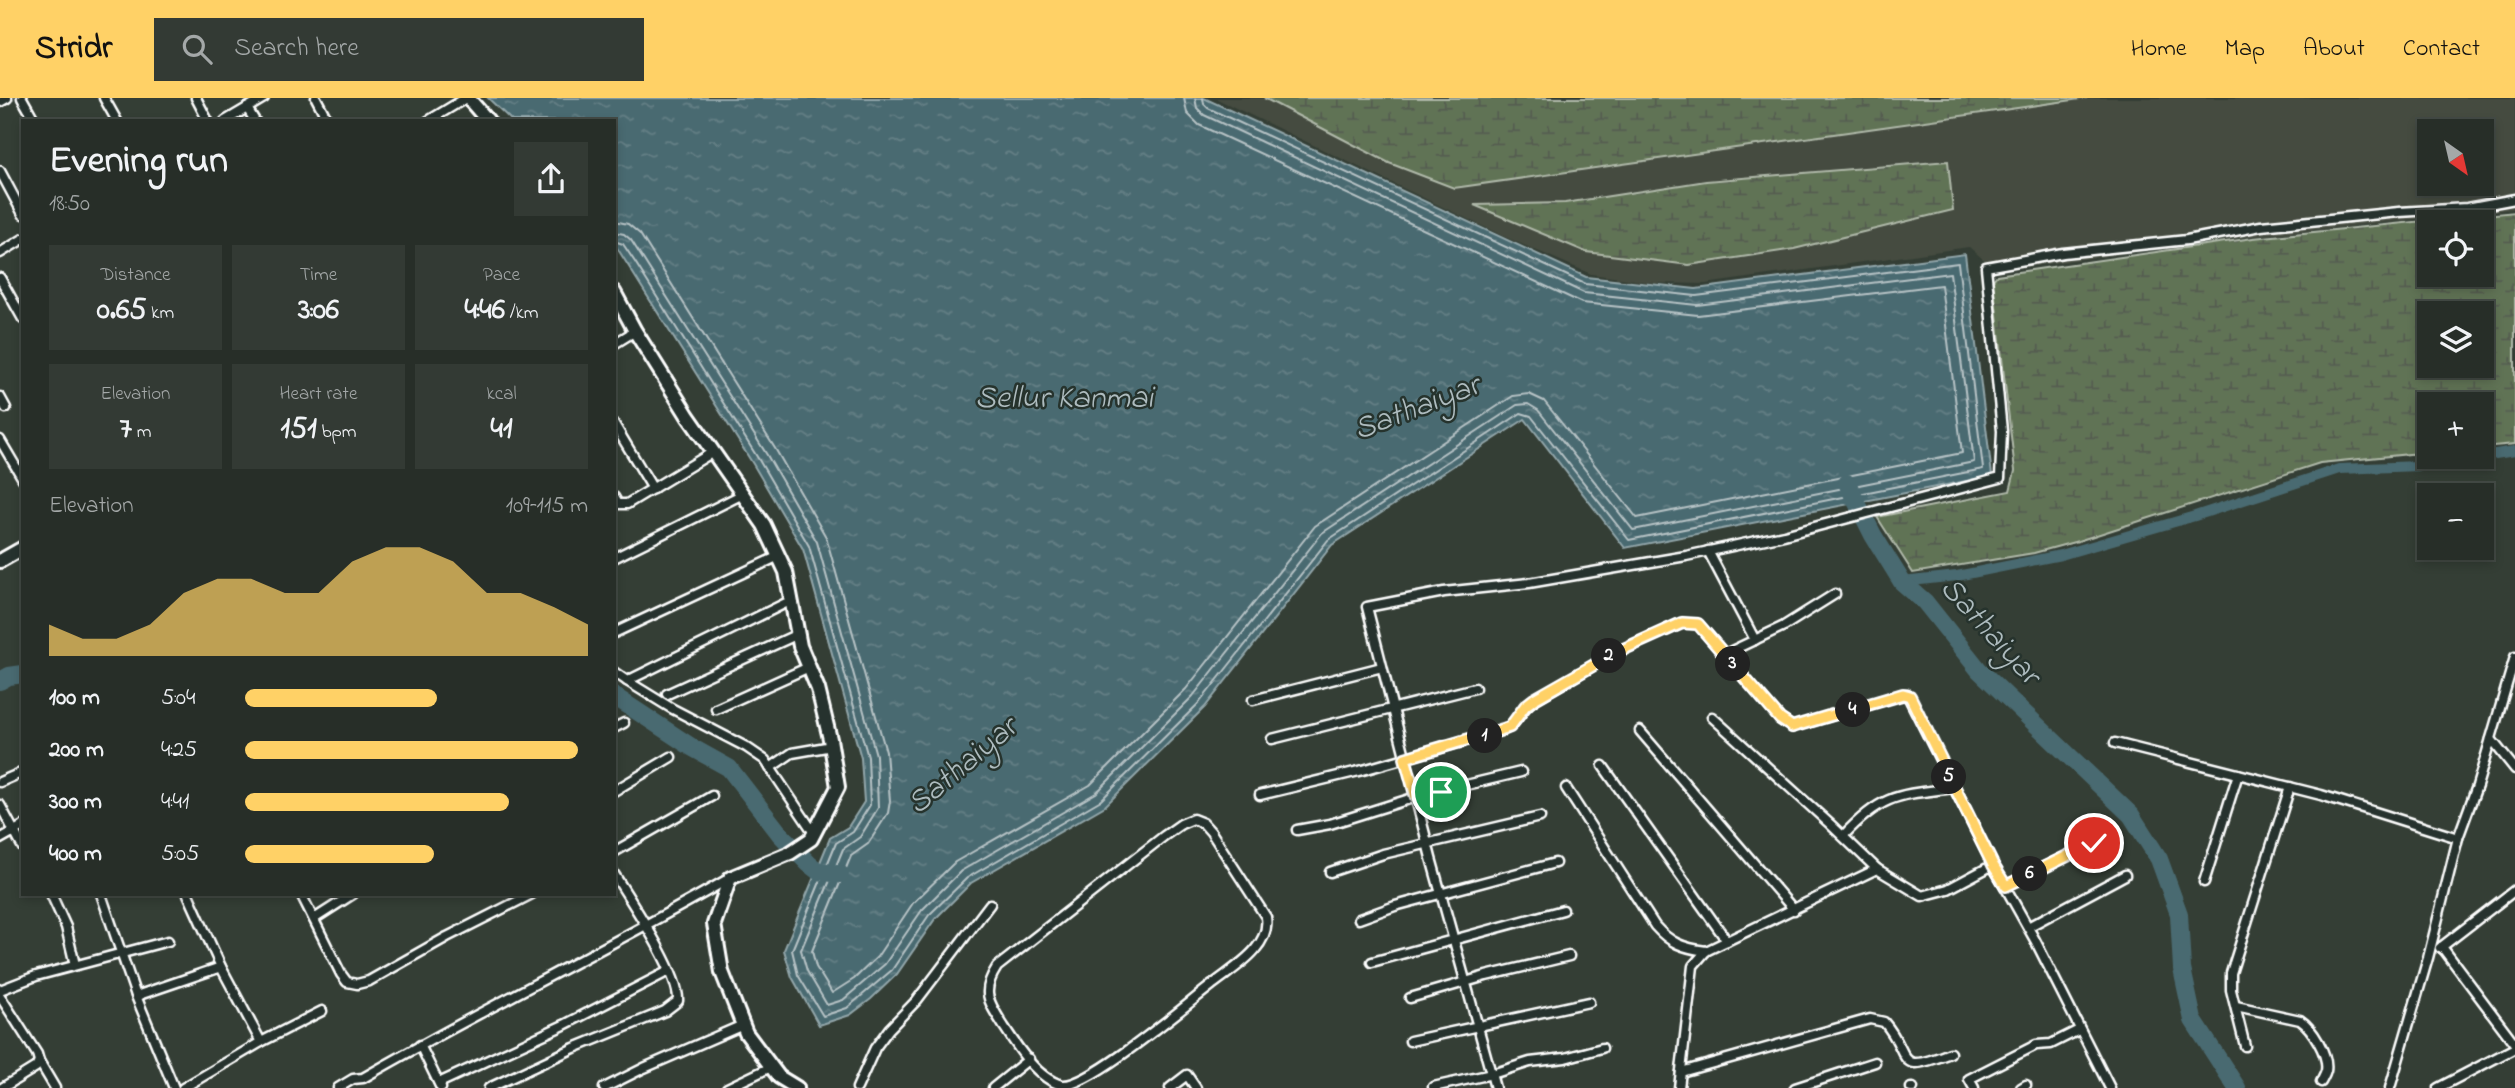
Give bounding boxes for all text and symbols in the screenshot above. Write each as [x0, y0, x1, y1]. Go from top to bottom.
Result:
search box [154, 18, 644, 81]
text: Stridr [35, 25, 112, 73]
icon: search [178, 30, 216, 68]
text: Search here [234, 30, 359, 68]
text: Home [2131, 32, 2187, 67]
text: Map [2225, 32, 2265, 67]
text: About [2303, 32, 2365, 67]
text: Contact [2403, 32, 2480, 67]
north arrow [2417, 119, 2494, 196]
map controls [2417, 119, 2494, 560]
text: Evening run [49, 134, 228, 190]
button: share [514, 142, 588, 216]
text: 18:50 [49, 188, 90, 221]
button: locate [2417, 210, 2494, 287]
text: Distance [101, 262, 171, 289]
text: Time [300, 262, 337, 289]
text: Pace [483, 262, 520, 289]
text: 0.65 [97, 289, 146, 333]
text: 3:06 [298, 289, 339, 333]
text: 4:46 [464, 289, 505, 333]
text: km [146, 300, 174, 327]
text: /km [505, 300, 539, 327]
button: layers [2417, 301, 2494, 378]
water label: Sathaiyar [1347, 362, 1491, 455]
water label: Sellur Kanmai [975, 376, 1156, 423]
text: Elevation [101, 381, 170, 408]
text: Heart rate [280, 381, 357, 408]
text: kcal [486, 381, 517, 408]
button: + [2417, 392, 2494, 469]
text: 7 [120, 408, 132, 452]
text: 151 [280, 408, 317, 452]
text: 41 [491, 408, 512, 452]
text: m [132, 419, 151, 446]
text: bpm [317, 419, 357, 446]
button: − [2417, 483, 2494, 560]
text: Elevation [49, 490, 134, 523]
text: 109–115 m [506, 490, 588, 523]
water label: Sathaiyar [1927, 567, 2053, 700]
pin: 2 [1592, 638, 1626, 674]
text: 2 [1604, 642, 1613, 669]
pin: 3 [1716, 646, 1750, 682]
text: 3 [1729, 650, 1736, 677]
text: 100 m [49, 682, 100, 715]
text: 5:04 [161, 682, 196, 715]
pin: 4 [1836, 692, 1870, 728]
text: 4 [1849, 696, 1856, 723]
water label: Sathaiyar [897, 704, 1032, 827]
pin: 1 [1468, 718, 1502, 754]
text: 1 [1481, 722, 1488, 749]
text: 200 m [49, 734, 104, 767]
text: 4:25 [161, 734, 197, 767]
pin: 5 [1932, 760, 1966, 794]
pin [1411, 762, 1471, 822]
text: 5 [1943, 763, 1954, 790]
icon: arrive [1422, 773, 1460, 811]
text: 300 m [49, 786, 102, 819]
text: 4:41 [161, 786, 189, 819]
pin [2064, 813, 2124, 873]
icon: check [2075, 824, 2113, 862]
text: 400 m [49, 838, 102, 871]
text: 5:05 [161, 838, 199, 871]
pin: 6 [2012, 856, 2048, 892]
text: 6 [2025, 860, 2034, 887]

